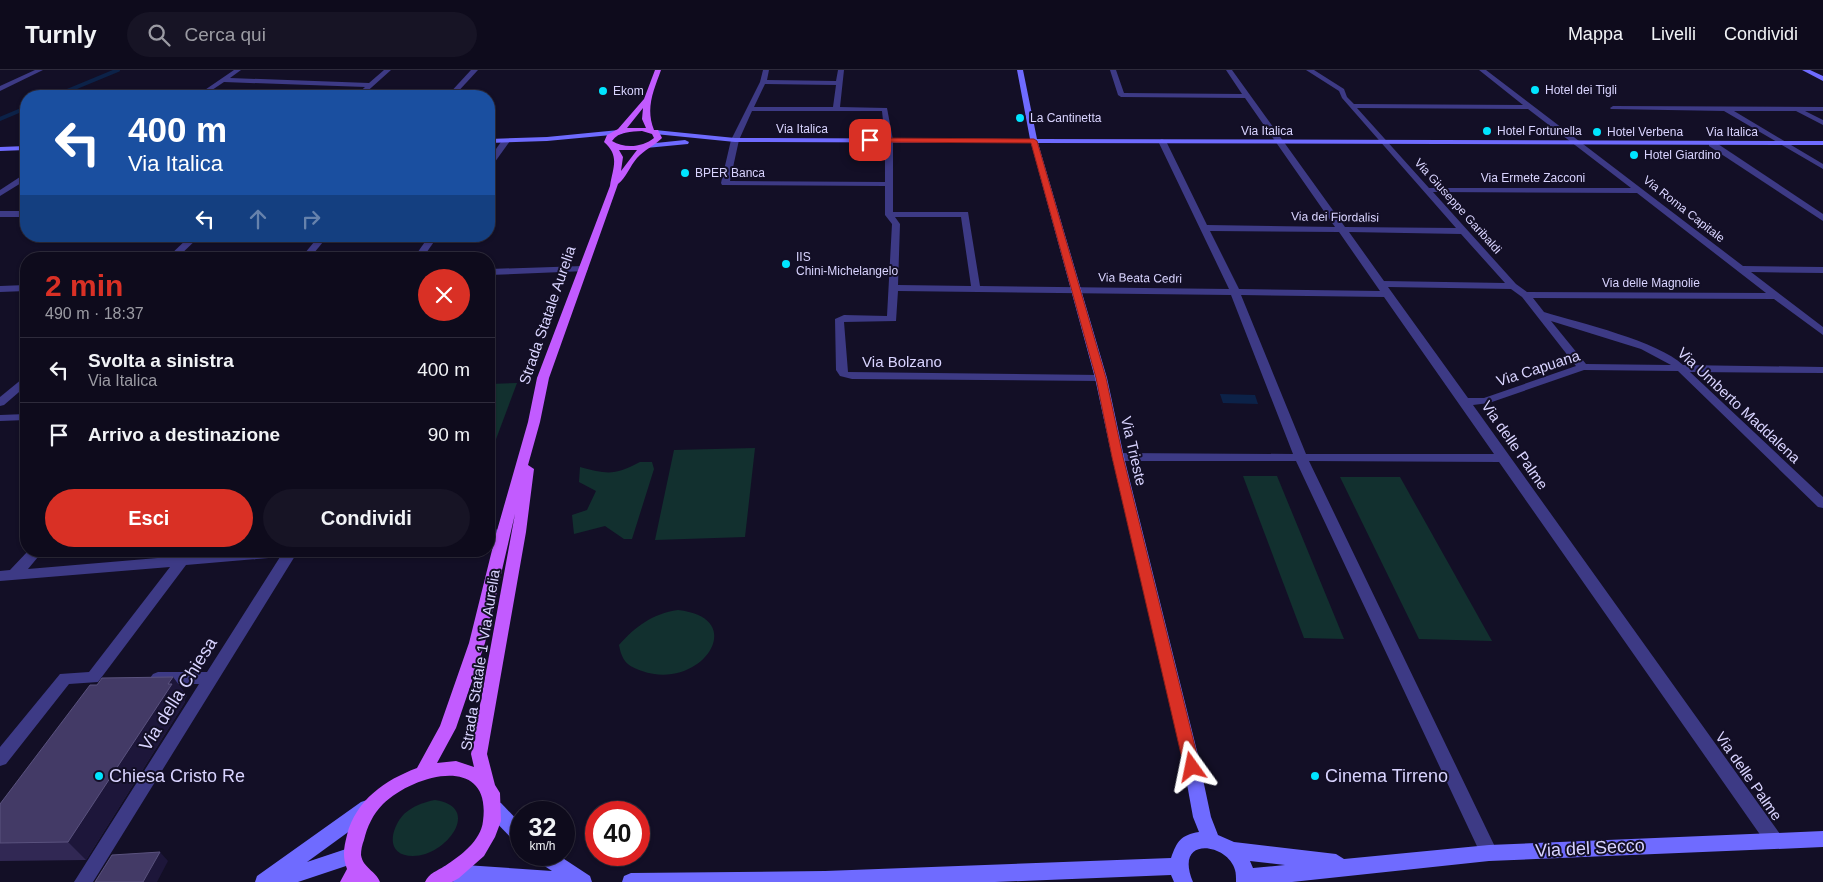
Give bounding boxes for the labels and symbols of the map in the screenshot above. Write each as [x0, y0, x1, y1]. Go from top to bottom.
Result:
place label: Hotel dei Tigli [1545, 83, 1617, 97]
place label: Ekom [613, 84, 644, 98]
marker: Hotel dei Tigli [1529, 84, 1541, 96]
marker: Ekom [597, 85, 609, 97]
place label: La Cantinetta [1030, 111, 1102, 125]
marker: La Cantinetta [1014, 112, 1026, 124]
pin [849, 119, 891, 161]
street label: Via Italica [776, 122, 828, 136]
street label: Via Italica [1241, 124, 1293, 138]
place label: Hotel Fortunella [1497, 124, 1582, 138]
marker: Hotel Fortunella [1481, 125, 1493, 137]
place label: Hotel Verbena [1607, 125, 1683, 139]
street label: Via Italica [1706, 125, 1758, 139]
marker: Hotel Verbena [1591, 126, 1603, 138]
place label: Hotel Giardino [1644, 148, 1721, 162]
marker: Hotel Giardino [1628, 149, 1640, 161]
street label: Via Giuseppe Garibaldi [1412, 156, 1504, 256]
place label: BPER Banca [695, 166, 765, 180]
marker: BPER Banca [679, 167, 691, 179]
street label: Via Ermete Zacconi [1481, 171, 1585, 185]
street label: Via Roma Capitale [1640, 173, 1728, 245]
street label: Via dei Fiordalisi [1291, 209, 1379, 225]
street label: Strada Statale Aurelia [515, 243, 579, 386]
place label: IIS Chini-Michelangelo [796, 250, 898, 278]
marker: IIS Chini-Michelangelo [780, 258, 792, 270]
street label: Via Beata Cedri [1098, 270, 1182, 286]
street label: Via delle Magnolie [1602, 276, 1700, 290]
street label: Via Umberto Maddalena [1674, 344, 1804, 467]
street label: Via Capuana [1494, 346, 1582, 389]
street label: Via Bolzano [862, 353, 942, 370]
street label: Via delle Palme [1478, 398, 1552, 492]
street label: Via Trieste [1118, 415, 1150, 487]
street label: Strada Statale 1 Via Aurelia [457, 568, 503, 752]
street label: Via della Chiesa [135, 633, 221, 754]
street label: Via delle Palme [1712, 729, 1786, 823]
position arrow [1165, 740, 1217, 792]
place label: Chiesa Cristo Re [109, 766, 245, 786]
place label: Cinema Tirreno [1325, 766, 1448, 786]
marker: Chiesa Cristo Re [93, 770, 105, 782]
marker: Cinema Tirreno [1309, 770, 1321, 782]
speed limit sign: 40 [585, 801, 650, 866]
street label: Via del Secco [1535, 835, 1645, 861]

